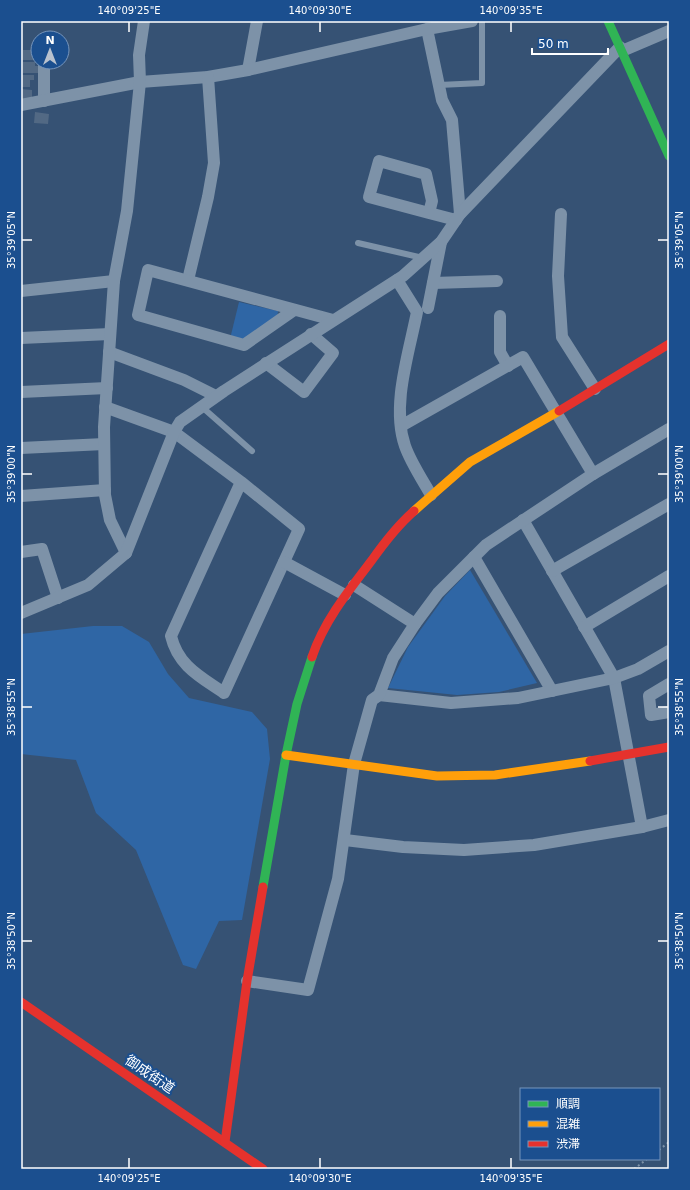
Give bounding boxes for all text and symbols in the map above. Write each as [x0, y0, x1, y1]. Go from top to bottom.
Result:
text: 140°09'25"E [97, 5, 161, 16]
text: 140°09'30"E [288, 5, 352, 16]
text: 140°09'35"E [479, 5, 543, 16]
north arrow [30, 30, 70, 70]
scale bar [532, 30, 608, 56]
text: N [45, 34, 55, 47]
text: 50 m [538, 37, 569, 51]
text: 35°39'05"N [6, 211, 17, 269]
text: 35°39'05"N [674, 211, 685, 269]
text: 35°39'00"N [6, 445, 17, 503]
text: 35°39'00"N [674, 445, 685, 503]
text: 35°38'55"N [6, 678, 17, 736]
text: 35°38'55"N [674, 678, 685, 736]
text: 35°38'50"N [6, 912, 17, 970]
text: 35°38'50"N [674, 912, 685, 970]
street label: 御成街道 [122, 1052, 178, 1096]
legend [520, 1088, 660, 1160]
text: 順調 [556, 1097, 580, 1111]
text: 混雑 [556, 1117, 580, 1131]
text: 渋滞 [556, 1137, 580, 1151]
text: 140°09'25"E [97, 1173, 161, 1184]
text: 140°09'30"E [288, 1173, 352, 1184]
text: 140°09'35"E [479, 1173, 543, 1184]

